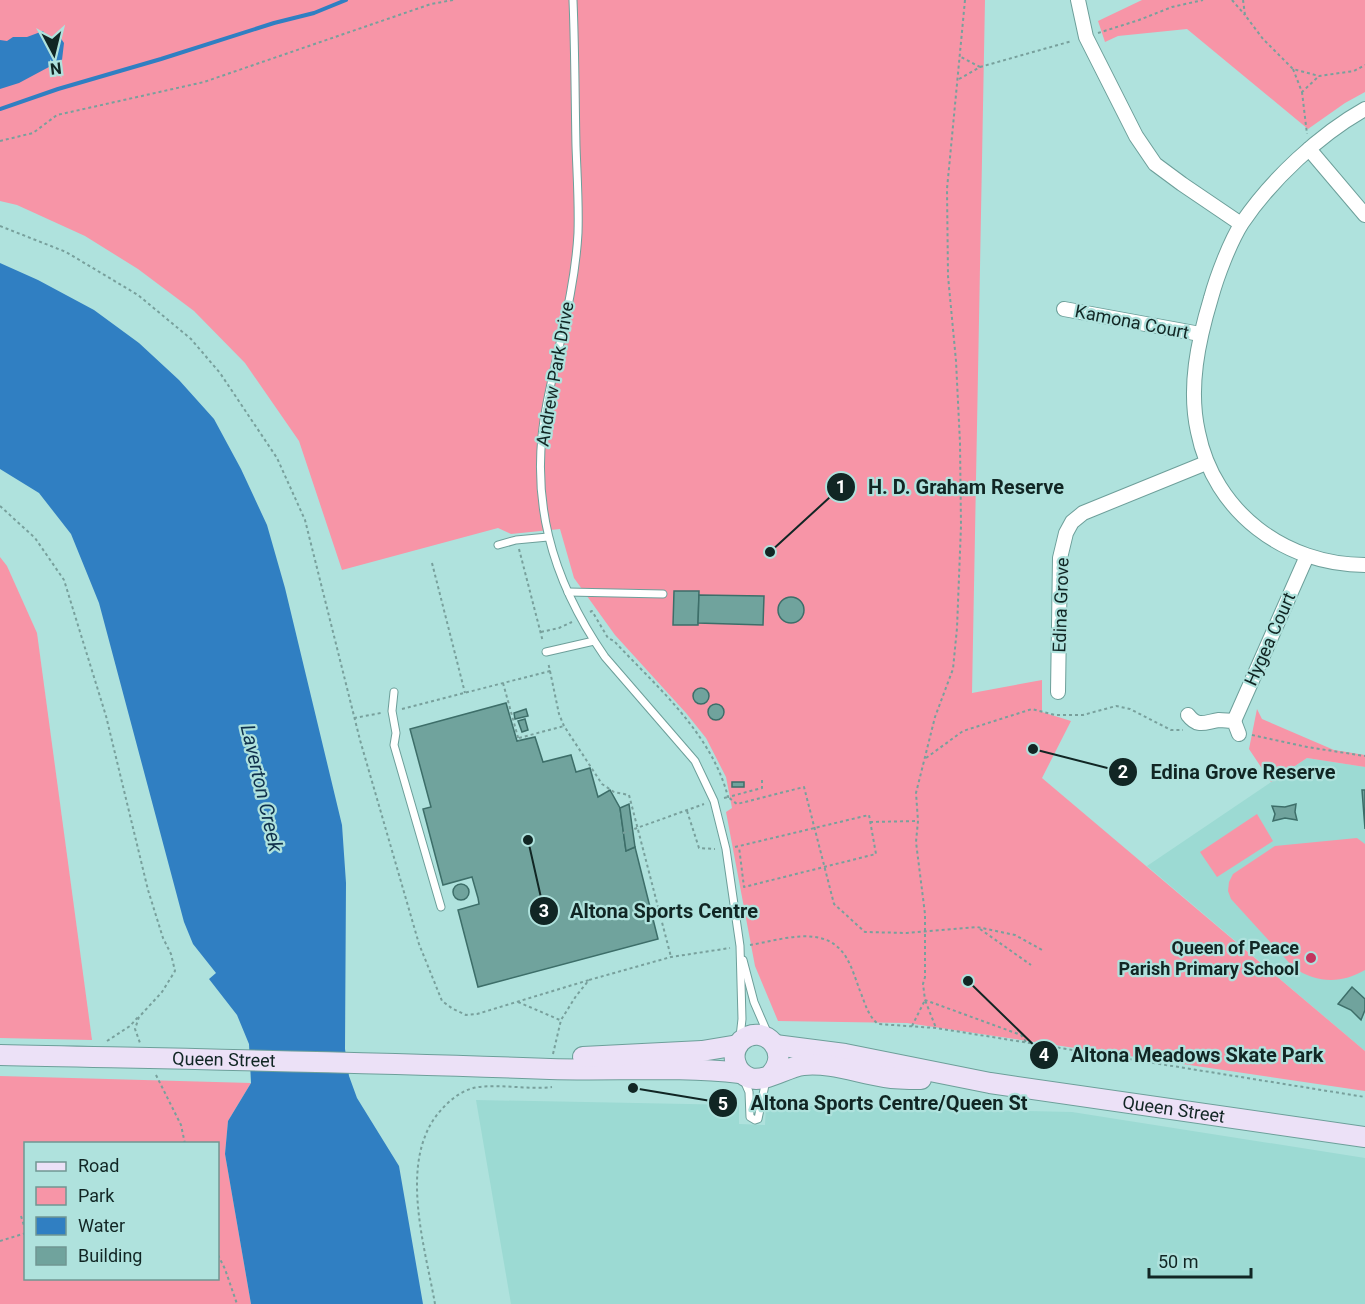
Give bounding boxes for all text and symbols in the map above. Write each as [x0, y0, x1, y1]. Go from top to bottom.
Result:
north arrow [24, 24, 84, 84]
text: N [49, 58, 63, 79]
street label: Andrew Park Drive [531, 300, 578, 448]
street label: Kamona Court [1073, 300, 1191, 343]
callout: H. D. Graham Reserve [826, 468, 1076, 506]
text: H. D. Graham Reserve [868, 475, 1064, 499]
text: 1 [836, 476, 846, 497]
street label: Edina Grove [1048, 557, 1073, 653]
street label: Hygea Court [1240, 589, 1299, 689]
water label: Laverton Creek [236, 722, 289, 855]
callout: Edina Grove Reserve [1108, 753, 1347, 791]
text: Edina Grove Reserve [1150, 760, 1336, 784]
text: 2 [1118, 761, 1128, 782]
callout: Altona Sports Centre [529, 892, 770, 930]
text: Altona Sports Centre [570, 899, 758, 923]
text: 3 [539, 900, 549, 921]
place label: Queen of Peace Parish Primary School [1119, 937, 1299, 979]
marker: Queen of Peace Parish Primary School [1304, 951, 1318, 965]
callout: Altona Meadows Skate Park [1029, 1036, 1336, 1074]
text: Altona Meadows Skate Park [1071, 1043, 1324, 1067]
text: 4 [1039, 1044, 1049, 1065]
street label: Queen Street [172, 1048, 276, 1071]
callout: Altona Sports Centre/Queen St [708, 1084, 1039, 1122]
text: Altona Sports Centre/Queen St [750, 1091, 1028, 1115]
street label: Queen Street [1121, 1091, 1226, 1127]
text: 5 [718, 1093, 728, 1114]
legend [24, 1142, 219, 1280]
text: Road [78, 1155, 119, 1176]
text: Park [78, 1185, 115, 1206]
text: Water [78, 1215, 125, 1236]
scale bar [1149, 1241, 1251, 1279]
text: Building [78, 1245, 142, 1266]
text: 50 m [1158, 1251, 1198, 1272]

